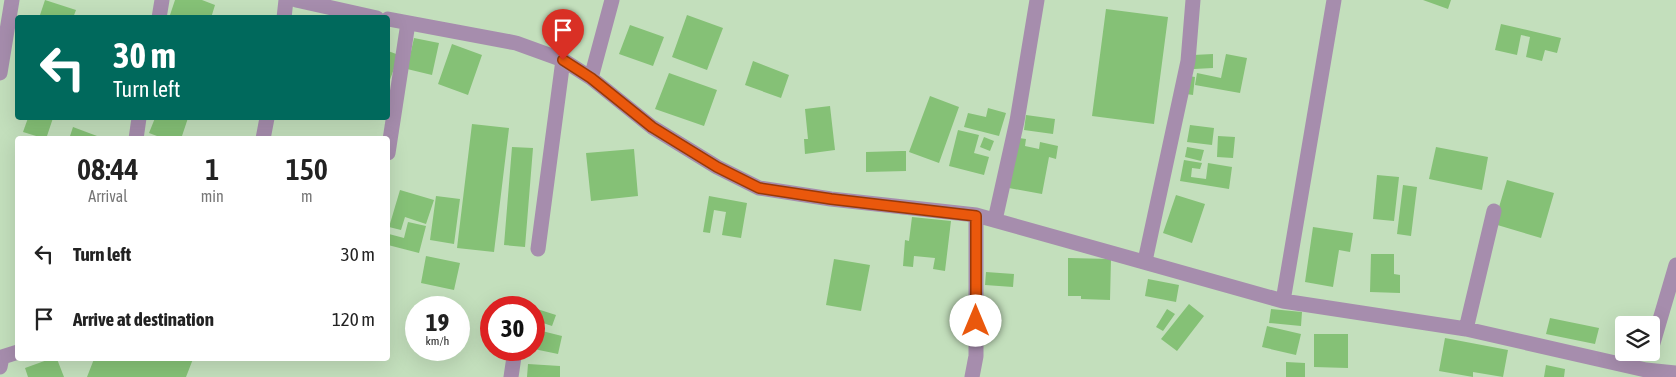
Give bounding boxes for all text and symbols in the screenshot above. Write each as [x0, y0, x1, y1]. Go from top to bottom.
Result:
pin [542, 9, 584, 60]
icon: arrive [549, 16, 577, 44]
icon: left [30, 35, 95, 100]
text: 30 m [113, 35, 176, 75]
text: Turn left [113, 76, 180, 102]
text: 08:44 [77, 152, 139, 186]
text: 1 [205, 152, 219, 186]
text: 150 [286, 152, 328, 186]
text: Arrival [88, 187, 127, 205]
text: min [201, 187, 224, 205]
text: m [301, 187, 313, 205]
icon: left [30, 240, 58, 268]
text: Turn left [73, 243, 131, 265]
text: 30 m [341, 243, 375, 265]
position arrow [949, 294, 1001, 346]
speed limit sign: 30 [480, 296, 545, 361]
icon: arrive [30, 305, 58, 333]
text: Arrive at destination [73, 308, 214, 330]
text: 120 m [332, 308, 375, 330]
text: 19 [426, 308, 449, 336]
map controls [1615, 316, 1660, 361]
button: layers [1615, 316, 1660, 361]
text: km/h [426, 334, 449, 348]

